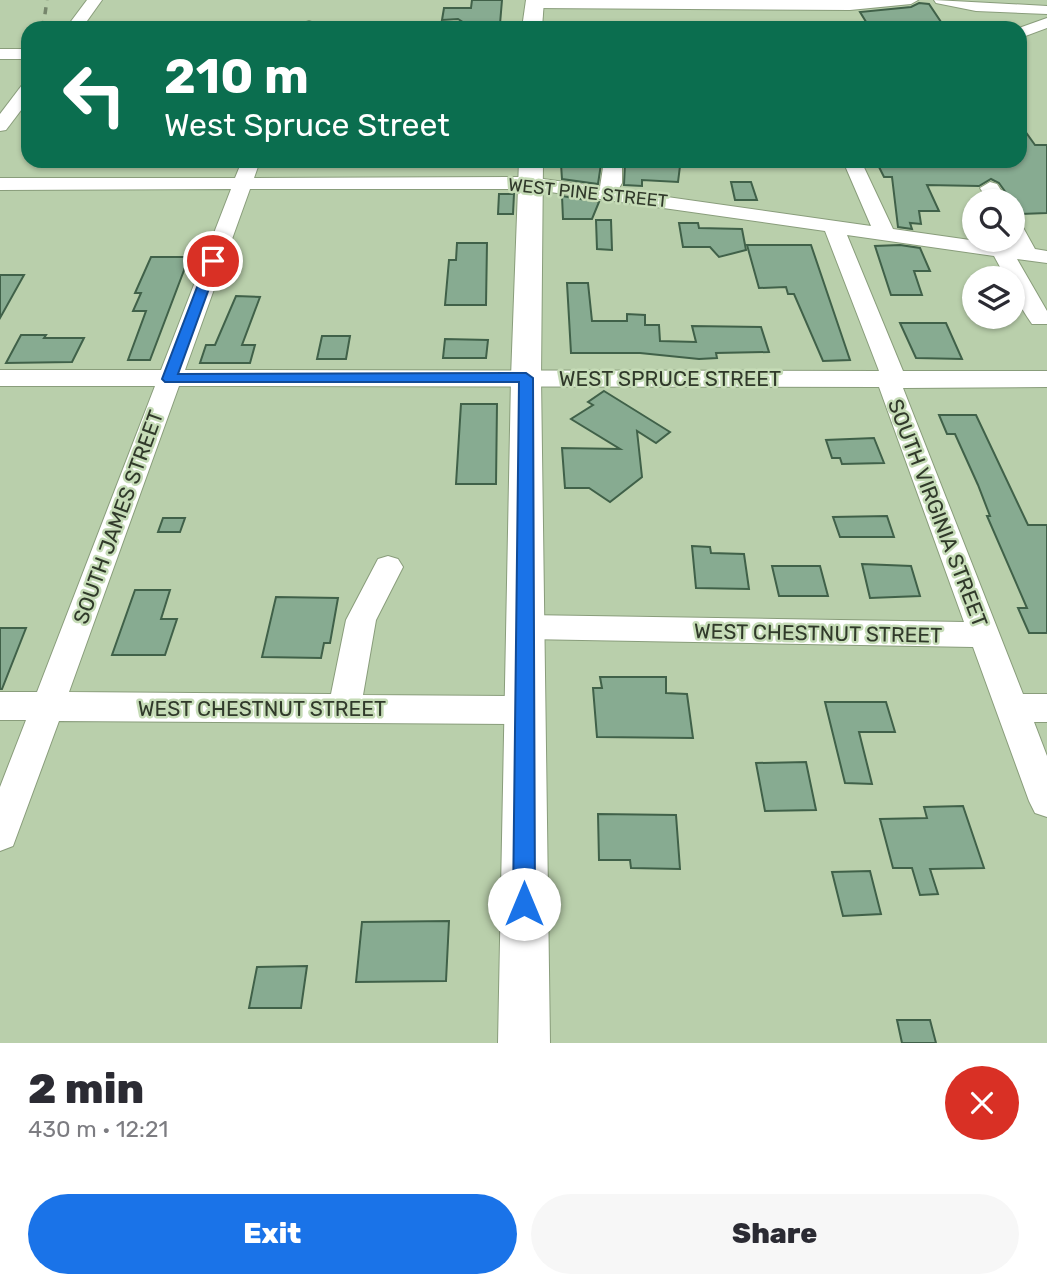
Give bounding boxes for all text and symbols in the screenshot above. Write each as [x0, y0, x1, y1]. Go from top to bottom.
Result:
text: 210 m [164, 47, 309, 105]
icon: left [49, 49, 140, 140]
text: West Spruce Street [164, 106, 450, 144]
street label: WEST PINE STREET [507, 174, 669, 212]
map controls [962, 189, 1025, 329]
button: search [962, 189, 1025, 252]
pin [183, 231, 243, 291]
icon: arrive [194, 242, 232, 280]
button: layers [962, 266, 1025, 329]
street label: WEST SPRUCE STREET [559, 366, 781, 391]
street label: SOUTH VIRGINIA STREET [883, 395, 993, 631]
street label: SOUTH JAMES STREET [68, 407, 168, 627]
street label: WEST CHESTNUT STREET [694, 618, 942, 648]
street label: WEST CHESTNUT STREET [138, 696, 386, 721]
position arrow [487, 867, 561, 941]
text: 2 min [28, 1064, 144, 1114]
button: close [945, 1066, 1019, 1140]
text: 430 m · 12:21 [28, 1115, 168, 1143]
button: Exit [28, 1194, 517, 1274]
button: Share [531, 1194, 1019, 1274]

